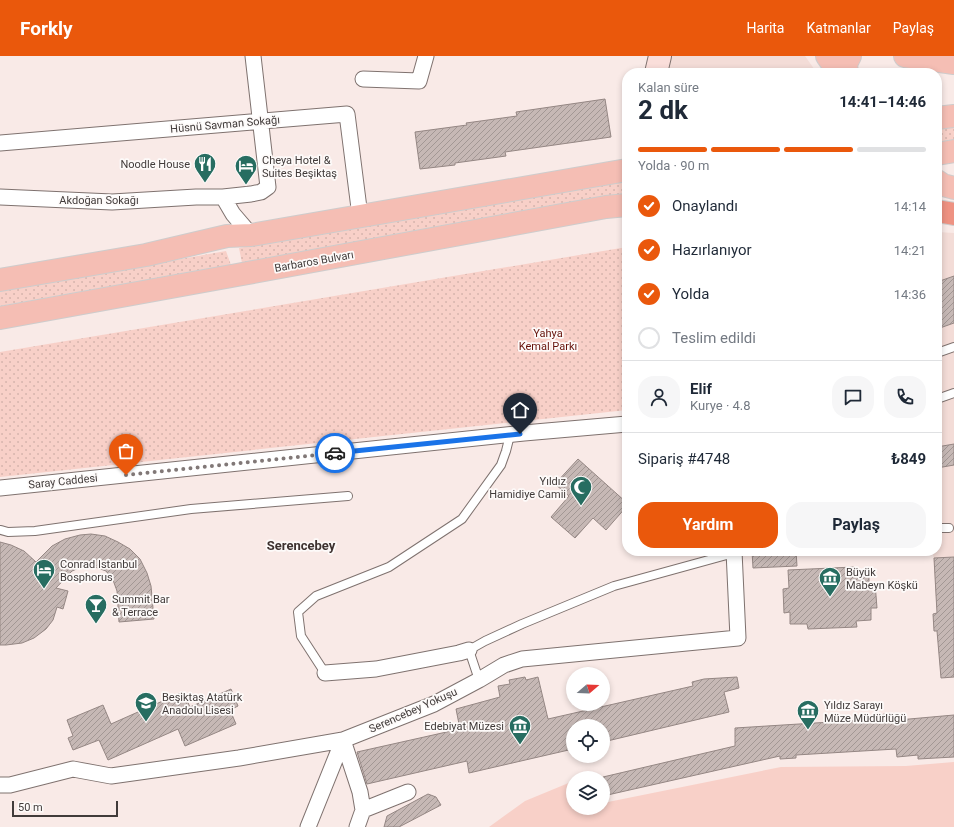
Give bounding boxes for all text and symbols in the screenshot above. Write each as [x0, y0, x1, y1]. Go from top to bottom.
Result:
text: Forkly [20, 17, 73, 40]
text: Harita [747, 20, 784, 36]
text: Katmanlar [806, 20, 871, 36]
text: Paylaş [893, 20, 934, 36]
text: Kalan süre [638, 80, 699, 95]
text: 14:41–14:46 [839, 93, 926, 111]
text: 2 dk [638, 95, 688, 125]
street label: Hüsnü Savman Sokağı [170, 113, 280, 136]
restaurant icon: Noodle House [192, 151, 218, 184]
hotel icon: Cheya Hotel & Suites Beşiktaş [233, 153, 259, 186]
place label: Cheya Hotel & Suites Beşiktaş [262, 154, 337, 180]
place label: Noodle House [120, 158, 190, 171]
text: Yolda · 90 m [638, 158, 709, 173]
street label: Akdoğan Sokağı [59, 194, 139, 207]
icon: check [638, 195, 660, 217]
text: Onaylandı [672, 197, 738, 215]
text: 14:14 [894, 199, 926, 214]
icon: check [638, 239, 660, 261]
text: Hazırlanıyor [672, 241, 752, 259]
text: 14:21 [894, 243, 926, 258]
street label: Barbaros Bulvarı [273, 248, 355, 275]
icon: check [638, 283, 660, 305]
text: Yolda [672, 285, 709, 303]
text: 14:36 [894, 287, 926, 302]
park label: Yahya Kemal Parkı [519, 327, 577, 353]
text: Teslim edildi [672, 329, 756, 347]
button: person [638, 376, 680, 418]
button: chat [832, 376, 874, 418]
button: phone [884, 376, 926, 418]
text: Elif [690, 380, 712, 398]
pin [503, 393, 537, 434]
text: Kurye · 4.8 [690, 398, 751, 413]
icon: home [509, 399, 531, 421]
courier [315, 433, 355, 473]
pin [109, 434, 143, 475]
icon: bag [115, 440, 137, 462]
icon: car [324, 442, 346, 464]
text: Sipariş #4748 [638, 450, 730, 468]
text: ₺849 [891, 450, 926, 468]
street label: Saray Caddesi [28, 471, 98, 492]
mosque icon: Yıldız Hamidiye Camii [568, 474, 594, 507]
place label: Yıldız Hamidiye Camii [489, 475, 567, 501]
button: Yardım [638, 502, 778, 548]
button: Paylaş [786, 502, 926, 548]
district label: Serencebey [267, 538, 336, 553]
hotel icon: Conrad Istanbul Bosphorus [31, 557, 57, 590]
place label: Conrad Istanbul Bosphorus [60, 558, 137, 584]
museum icon: Büyük Mabeyn Köşkü [817, 565, 843, 598]
place label: Büyük Mabeyn Köşkü [846, 566, 918, 592]
bar icon: Summit Bar & Terrace [83, 592, 109, 625]
place label: Summit Bar & Terrace [112, 593, 170, 619]
north arrow [566, 667, 610, 711]
map controls [566, 667, 610, 815]
street label: Serencebey Yokuşu [367, 685, 459, 736]
school or university icon: Beşiktaş Atatürk Anadolu Lisesi [133, 690, 159, 723]
place label: Beşiktaş Atatürk Anadolu Lisesi [162, 691, 243, 717]
museum icon: Yıldız Sarayı Müze Müdürlüğü [795, 698, 821, 731]
place label: Yıldız Sarayı Müze Müdürlüğü [824, 699, 906, 725]
museum icon: Edebiyat Müzesi [507, 713, 533, 746]
button: locate [566, 719, 610, 763]
place label: Edebiyat Müzesi [424, 720, 504, 733]
button: layers [566, 771, 610, 815]
scale bar [12, 799, 118, 818]
text: 50 m [18, 801, 43, 814]

